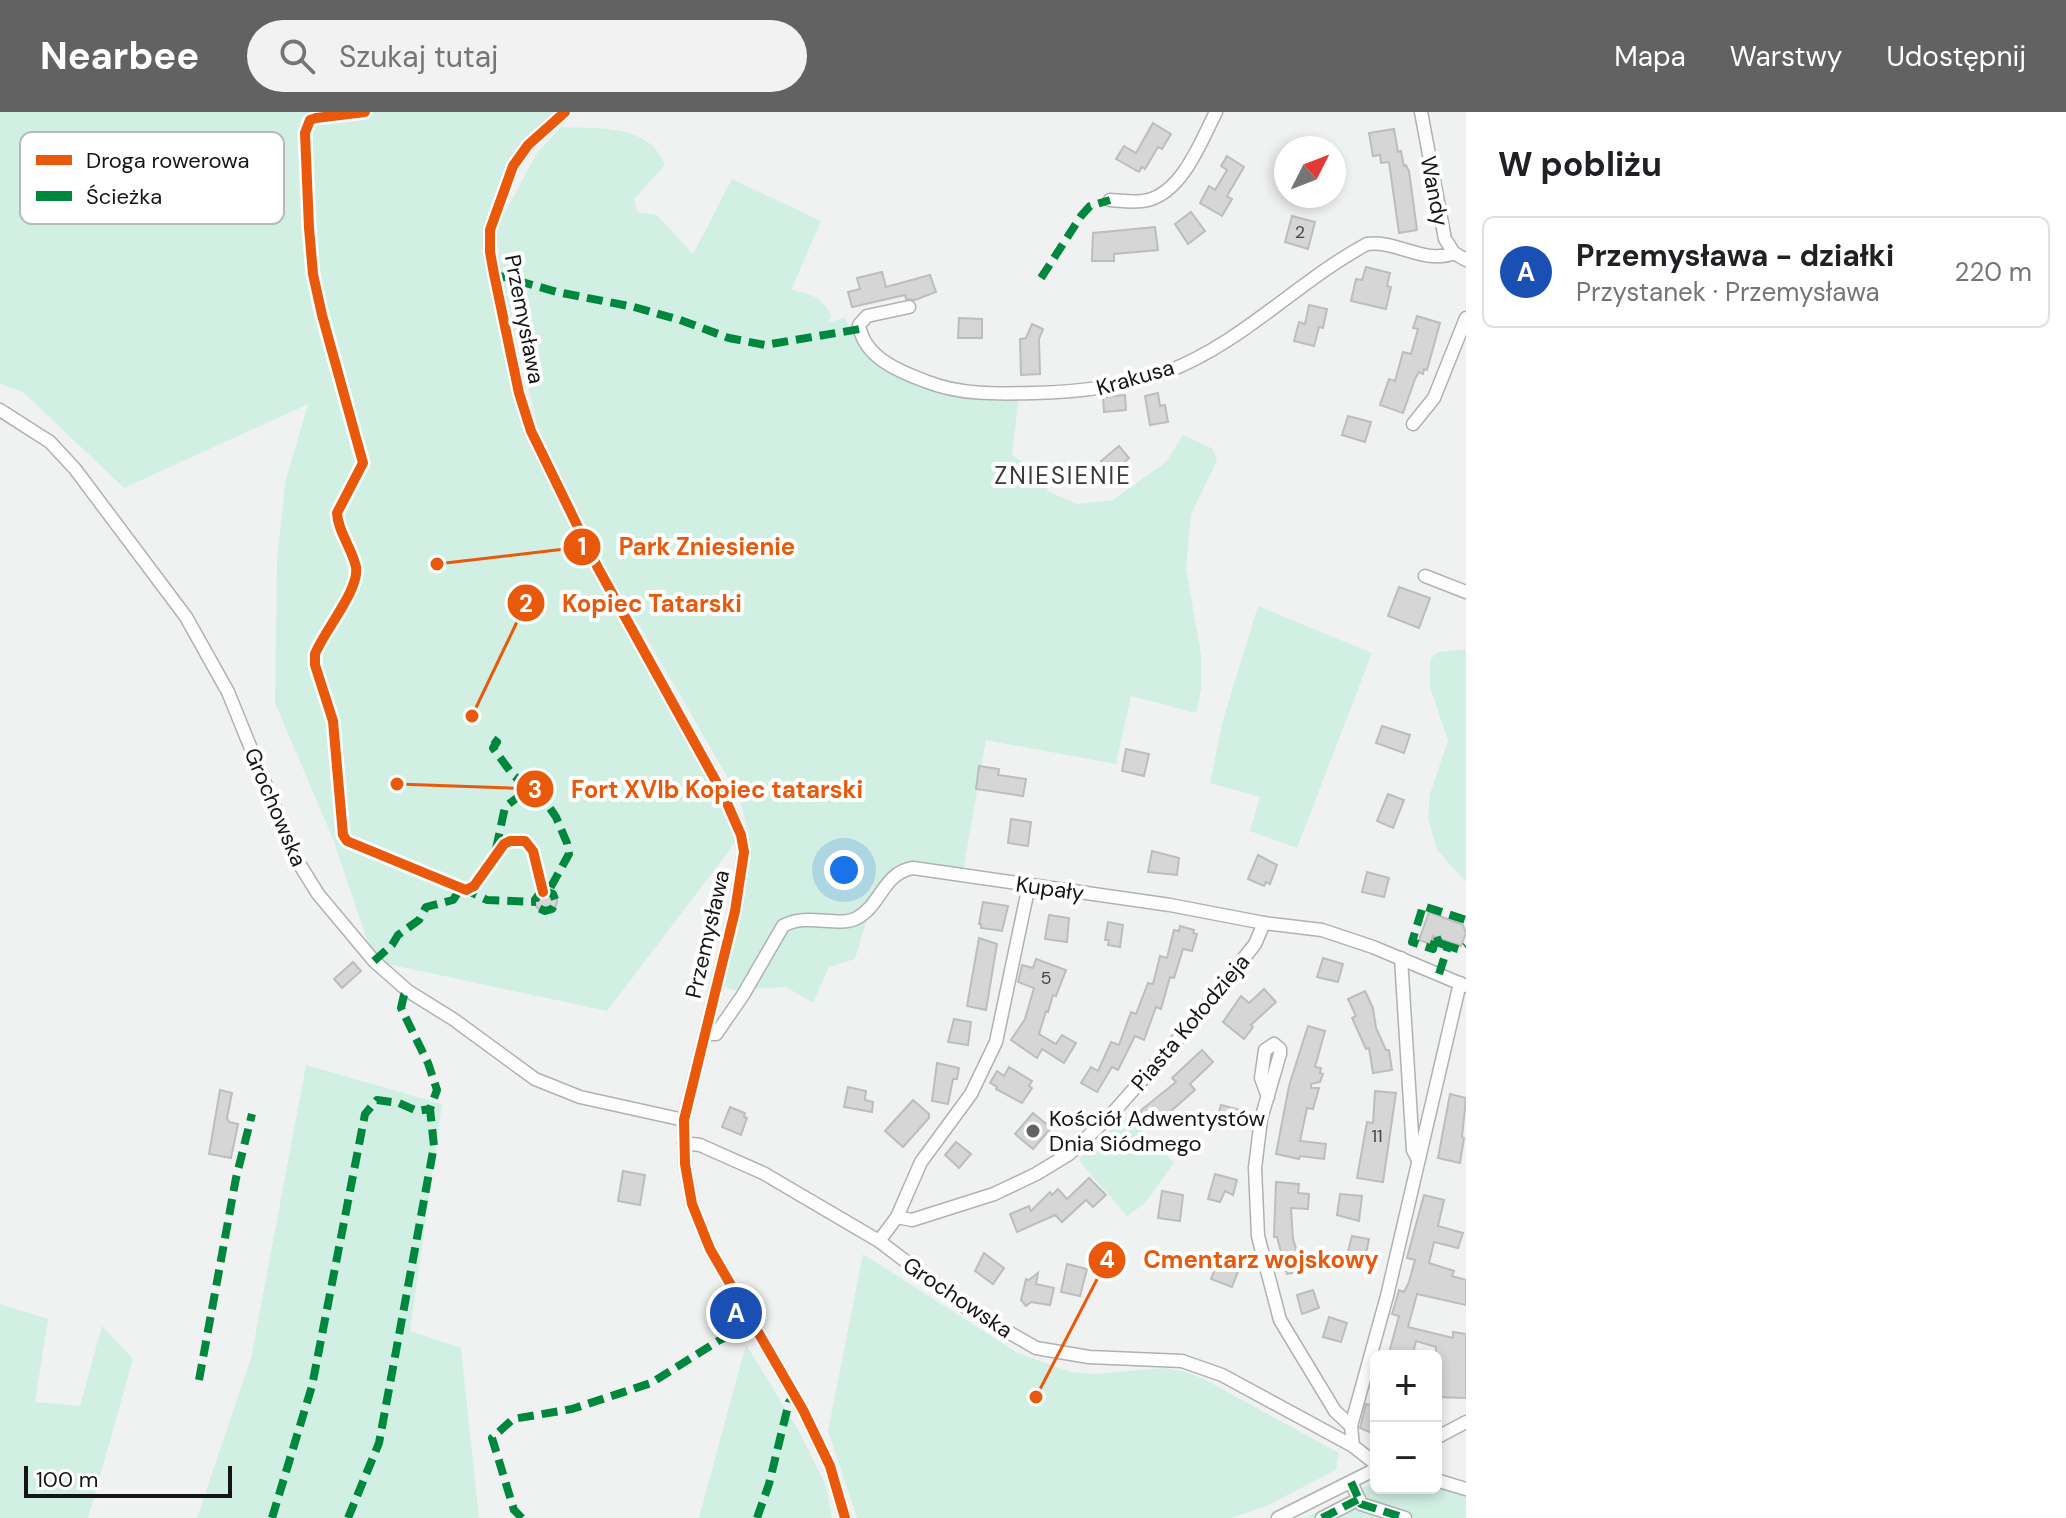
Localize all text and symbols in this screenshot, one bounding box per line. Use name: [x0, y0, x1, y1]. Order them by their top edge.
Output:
search box: [247, 20, 807, 92]
text: Nearbee: [40, 31, 199, 81]
icon: search: [275, 34, 319, 78]
text: Szukaj tutaj: [339, 37, 498, 76]
text: Mapa: [1614, 38, 1686, 75]
text: Warstwy: [1730, 38, 1842, 75]
text: Udostępnij: [1886, 38, 2026, 75]
legend: [20, 132, 284, 224]
north arrow: [1274, 136, 1346, 208]
text: W pobliżu: [1498, 142, 1662, 187]
text: Droga rowerowa: [86, 146, 249, 175]
street label: Wandy: [1414, 154, 1456, 229]
text: Ścieżka: [86, 182, 162, 211]
house number: 2: [1295, 220, 1305, 244]
text: Przemysława - działki: [1576, 236, 1894, 275]
street label: Przemysława: [498, 252, 551, 386]
text: A: [1517, 255, 1535, 289]
text: 220 m: [1954, 255, 2032, 289]
text: Przystanek · Przemysława: [1576, 275, 1880, 309]
street label: Krakusa: [1093, 353, 1177, 402]
district label: ZNIESIENIE: [994, 460, 1132, 491]
callout: Park Zniesienie: [562, 523, 811, 571]
text: 1: [578, 531, 586, 562]
text: Park Zniesienie: [619, 531, 795, 562]
callout: Kopiec Tatarski: [506, 579, 758, 627]
text: 2: [519, 588, 533, 619]
text: Kopiec Tatarski: [562, 588, 742, 619]
street label: Grochowska: [238, 743, 314, 871]
callout: Fort XVIb Kopiec tatarski: [515, 765, 879, 813]
text: 3: [528, 774, 542, 805]
text: Fort XVIb Kopiec tatarski: [571, 774, 863, 805]
your location: [824, 850, 864, 890]
street label: Przemysława: [679, 867, 736, 1001]
street label: Kupały: [1014, 869, 1086, 908]
street label: Piasta Kołodzieja: [1125, 948, 1256, 1097]
house number: 5: [1041, 966, 1051, 990]
place label: Kościół Adwentystów Dnia Siódmego: [1049, 1104, 1266, 1158]
marker: Kościół Adwentystów Dnia Siódmego: [1024, 1122, 1042, 1140]
house number: 11: [1371, 1124, 1383, 1148]
callout: Cmentarz wojskowy: [1087, 1236, 1395, 1284]
text: 4: [1099, 1244, 1115, 1275]
text: Cmentarz wojskowy: [1143, 1244, 1379, 1275]
street label: Grochowska: [897, 1250, 1018, 1345]
pin: A: [710, 1283, 762, 1343]
map controls: [1370, 1350, 1442, 1494]
button: +: [1370, 1350, 1442, 1422]
button: −: [1370, 1422, 1442, 1494]
scale bar: [24, 1462, 232, 1498]
text: 100 m: [36, 1465, 98, 1494]

